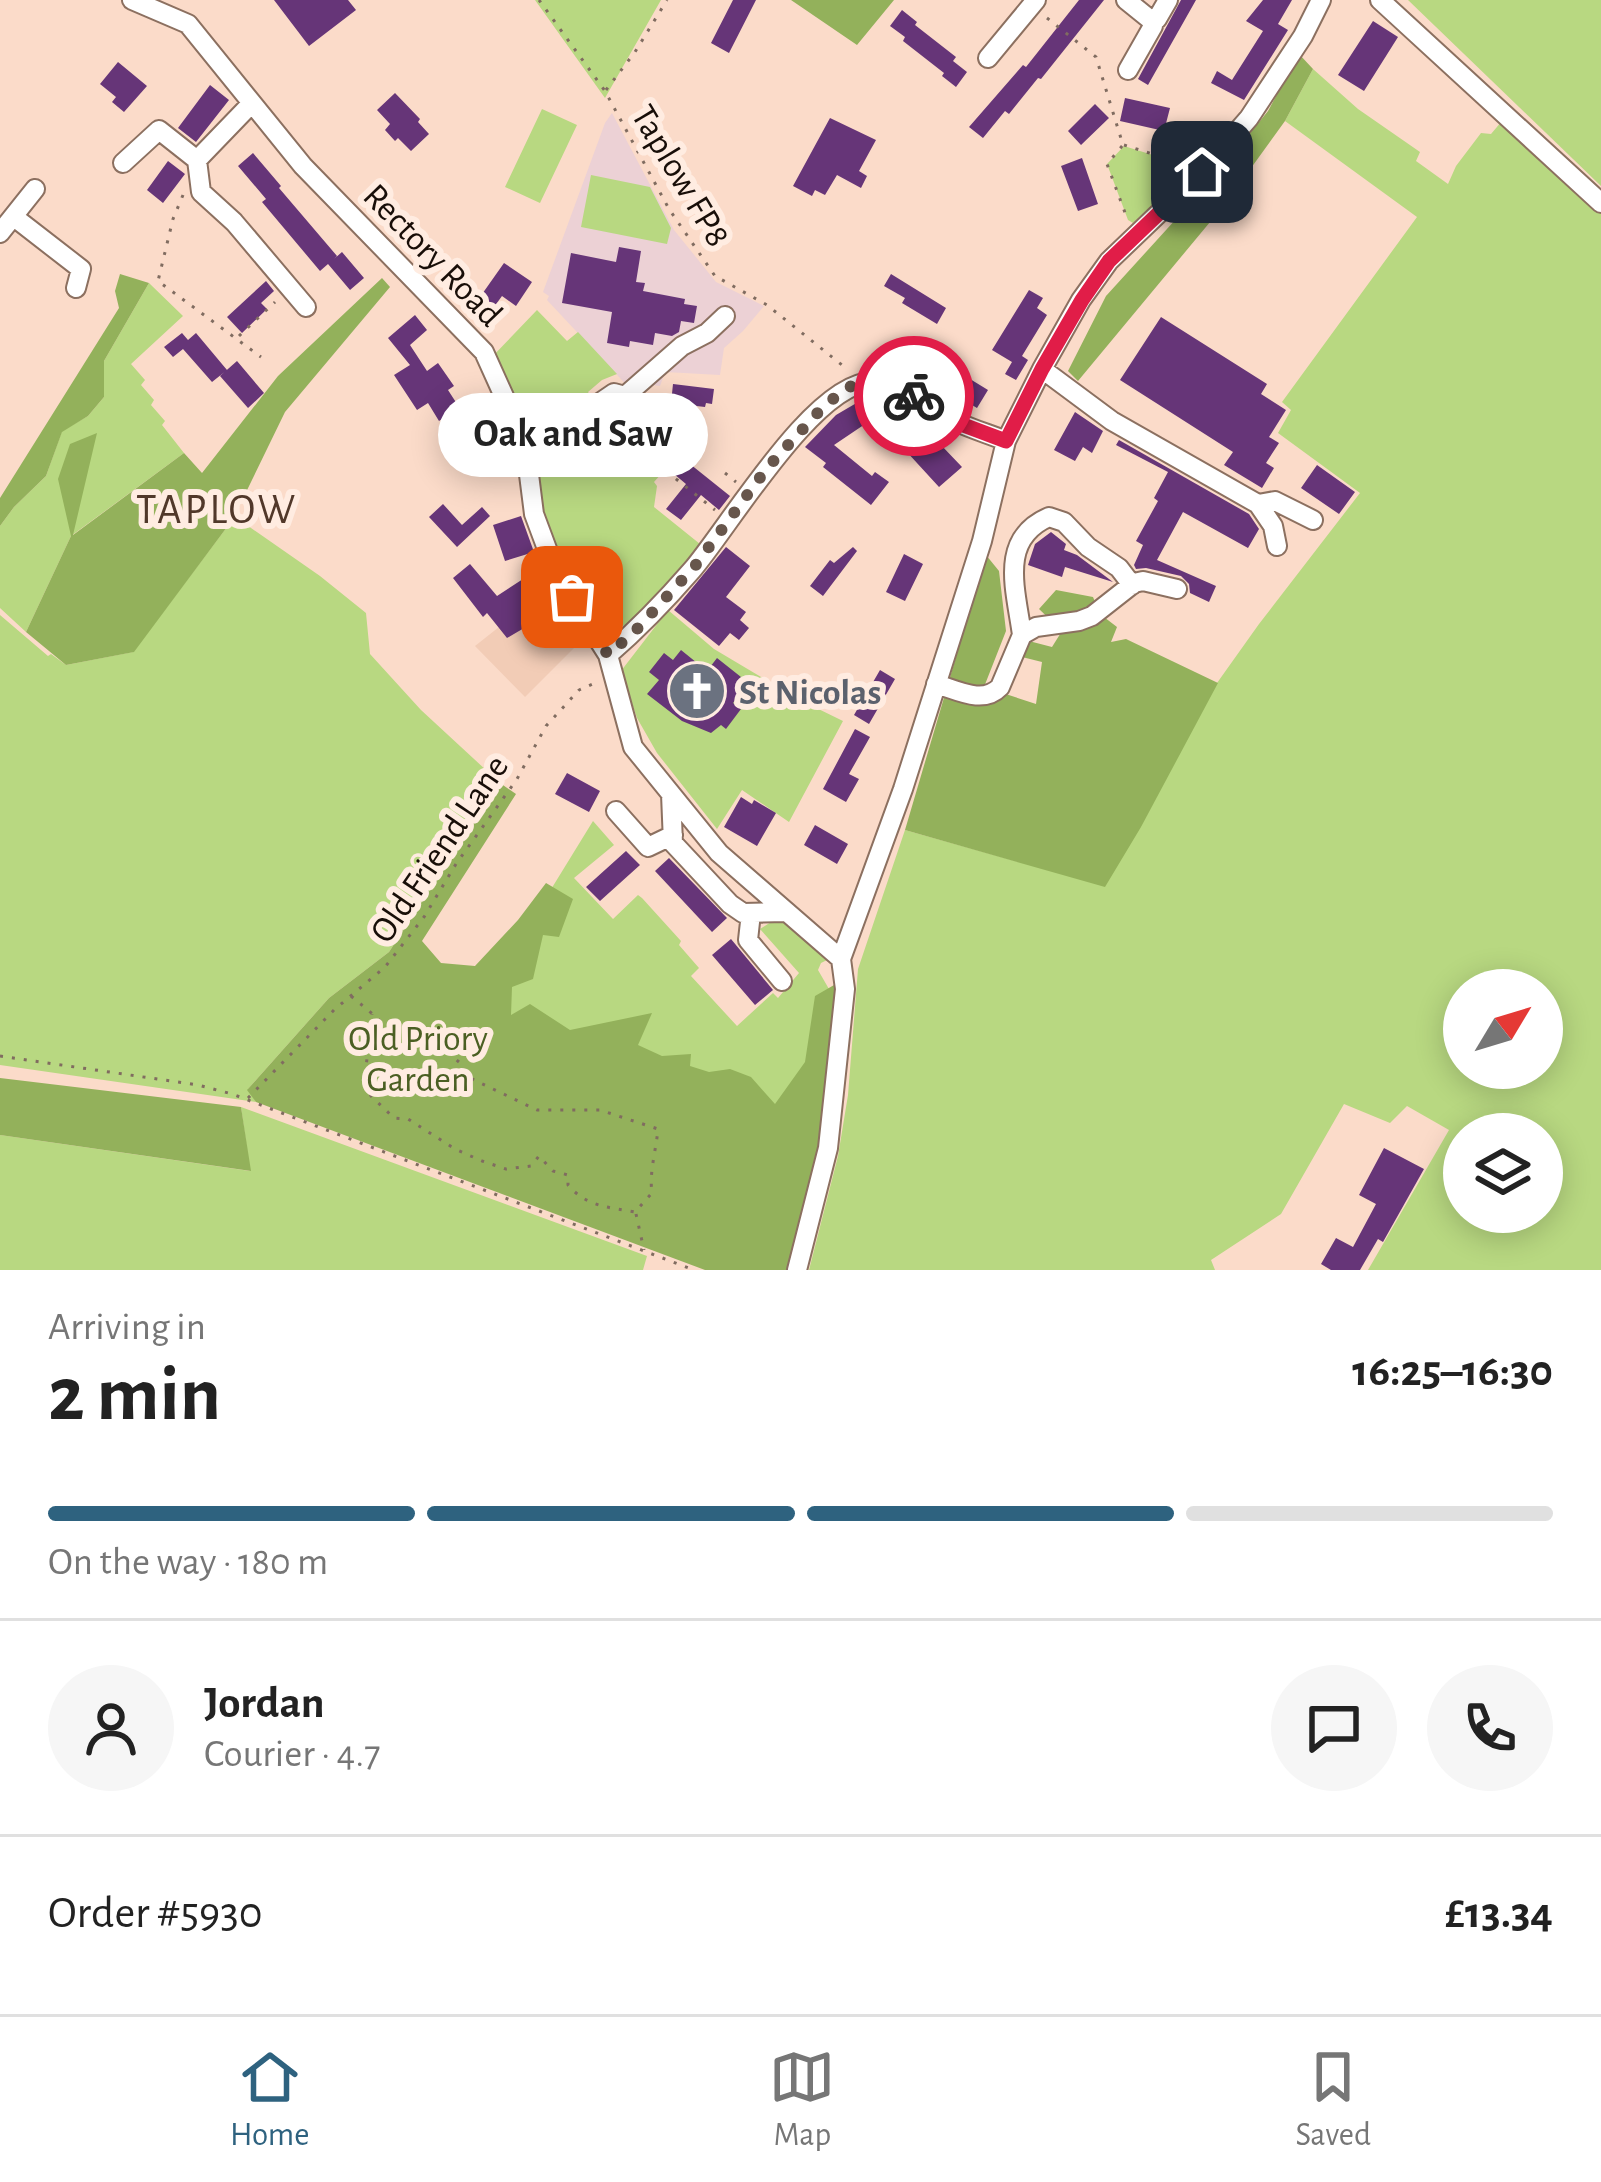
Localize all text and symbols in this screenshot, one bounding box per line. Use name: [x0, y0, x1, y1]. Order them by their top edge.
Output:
street label: Taplow FP8: [624, 99, 736, 253]
pin: [1151, 121, 1253, 223]
icon: home: [1169, 139, 1235, 205]
street label: Rectory Road: [356, 177, 509, 334]
courier: [854, 336, 974, 456]
icon: bike: [881, 363, 947, 429]
callout: Oak and Saw: [437, 393, 707, 477]
text: Oak and Saw: [474, 415, 672, 454]
district label: TAPLOW: [136, 489, 298, 531]
pin: [521, 546, 623, 648]
icon: bag: [539, 564, 605, 630]
church icon: St Nicolas: [666, 660, 728, 722]
place label: St Nicolas: [739, 675, 881, 711]
street label: Old Friend Lane: [364, 749, 515, 949]
north arrow: [1443, 969, 1563, 1089]
map controls: [1443, 969, 1563, 1233]
park label: Old Priory Garden: [348, 1021, 488, 1098]
button: layers: [1443, 1113, 1563, 1233]
text: Arriving in: [48, 1308, 206, 1347]
text: 16:25–16:30: [1352, 1349, 1553, 1394]
text: 2 min: [48, 1357, 221, 1435]
text: On the way · 180 m: [48, 1543, 328, 1582]
button: person: [48, 1665, 174, 1791]
button: chat: [1271, 1665, 1397, 1791]
button: phone: [1427, 1665, 1553, 1791]
text: Jordan: [204, 1681, 325, 1726]
text: Courier · 4.7: [204, 1735, 381, 1774]
text: Order #5930: [48, 1891, 263, 1936]
text: £13.34: [1445, 1891, 1553, 1936]
tab: Home: [230, 2044, 309, 2156]
tab: Map: [769, 2044, 835, 2156]
tab: Saved: [1295, 2044, 1371, 2156]

